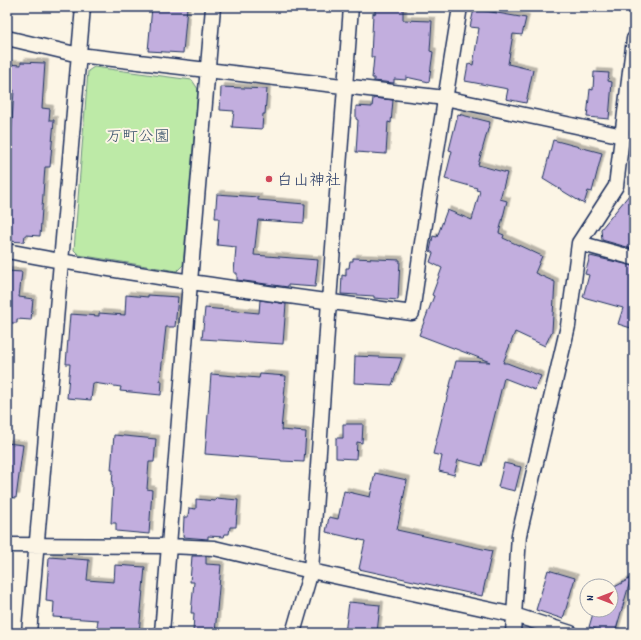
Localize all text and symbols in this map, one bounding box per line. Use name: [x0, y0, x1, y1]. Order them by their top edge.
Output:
park label: 万町公園: [106, 126, 170, 149]
place label: 白山神社: [277, 170, 341, 193]
marker: 白山神社: [264, 174, 274, 184]
north arrow: [579, 578, 619, 618]
text: N: [583, 595, 599, 601]

